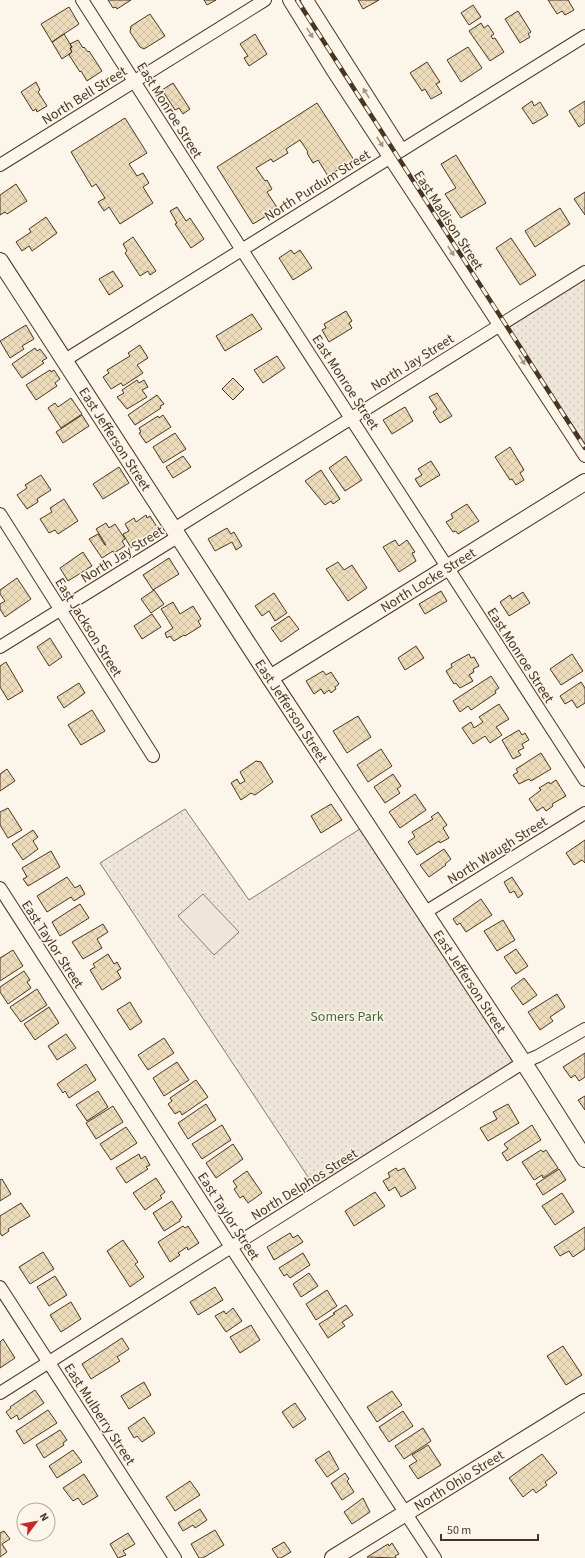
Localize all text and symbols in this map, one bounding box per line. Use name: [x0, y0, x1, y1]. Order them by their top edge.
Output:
one-way arrow: [306, 27, 313, 39]
street label: East Monroe Street: [131, 59, 207, 163]
street label: North Bell Street: [38, 62, 131, 130]
one-way arrow: [363, 87, 370, 99]
one-way arrow: [376, 137, 384, 147]
street label: North Purdum Street: [261, 145, 375, 227]
street label: East Madison Street: [408, 167, 488, 274]
one-way arrow: [447, 246, 455, 256]
street label: North Jay Street: [367, 329, 458, 396]
street label: East Monroe Street: [307, 331, 384, 434]
one-way arrow: [518, 355, 526, 365]
street label: East Jefferson Street: [73, 384, 156, 496]
street label: North Jay Street: [77, 521, 168, 588]
street label: North Locke Street: [377, 543, 480, 618]
street label: East Jackson Street: [50, 574, 127, 681]
street label: East Monroe Street: [482, 604, 559, 707]
street label: East Jefferson Street: [249, 656, 332, 767]
street label: North Waugh Street: [444, 812, 552, 890]
street label: East Taylor Street: [16, 897, 88, 993]
street label: East Jefferson Street: [428, 926, 511, 1038]
park label: Somers Park: [310, 1007, 384, 1027]
street label: North Delphos Street: [247, 1144, 362, 1226]
street label: East Taylor Street: [192, 1169, 264, 1265]
street label: East Mulberry Street: [59, 1360, 140, 1470]
street label: North Ohio Street: [410, 1445, 508, 1516]
north arrow: [16, 1502, 56, 1542]
text: N: [36, 1510, 52, 1524]
scale bar: [441, 1516, 538, 1542]
text: 50 m: [447, 1522, 471, 1539]

